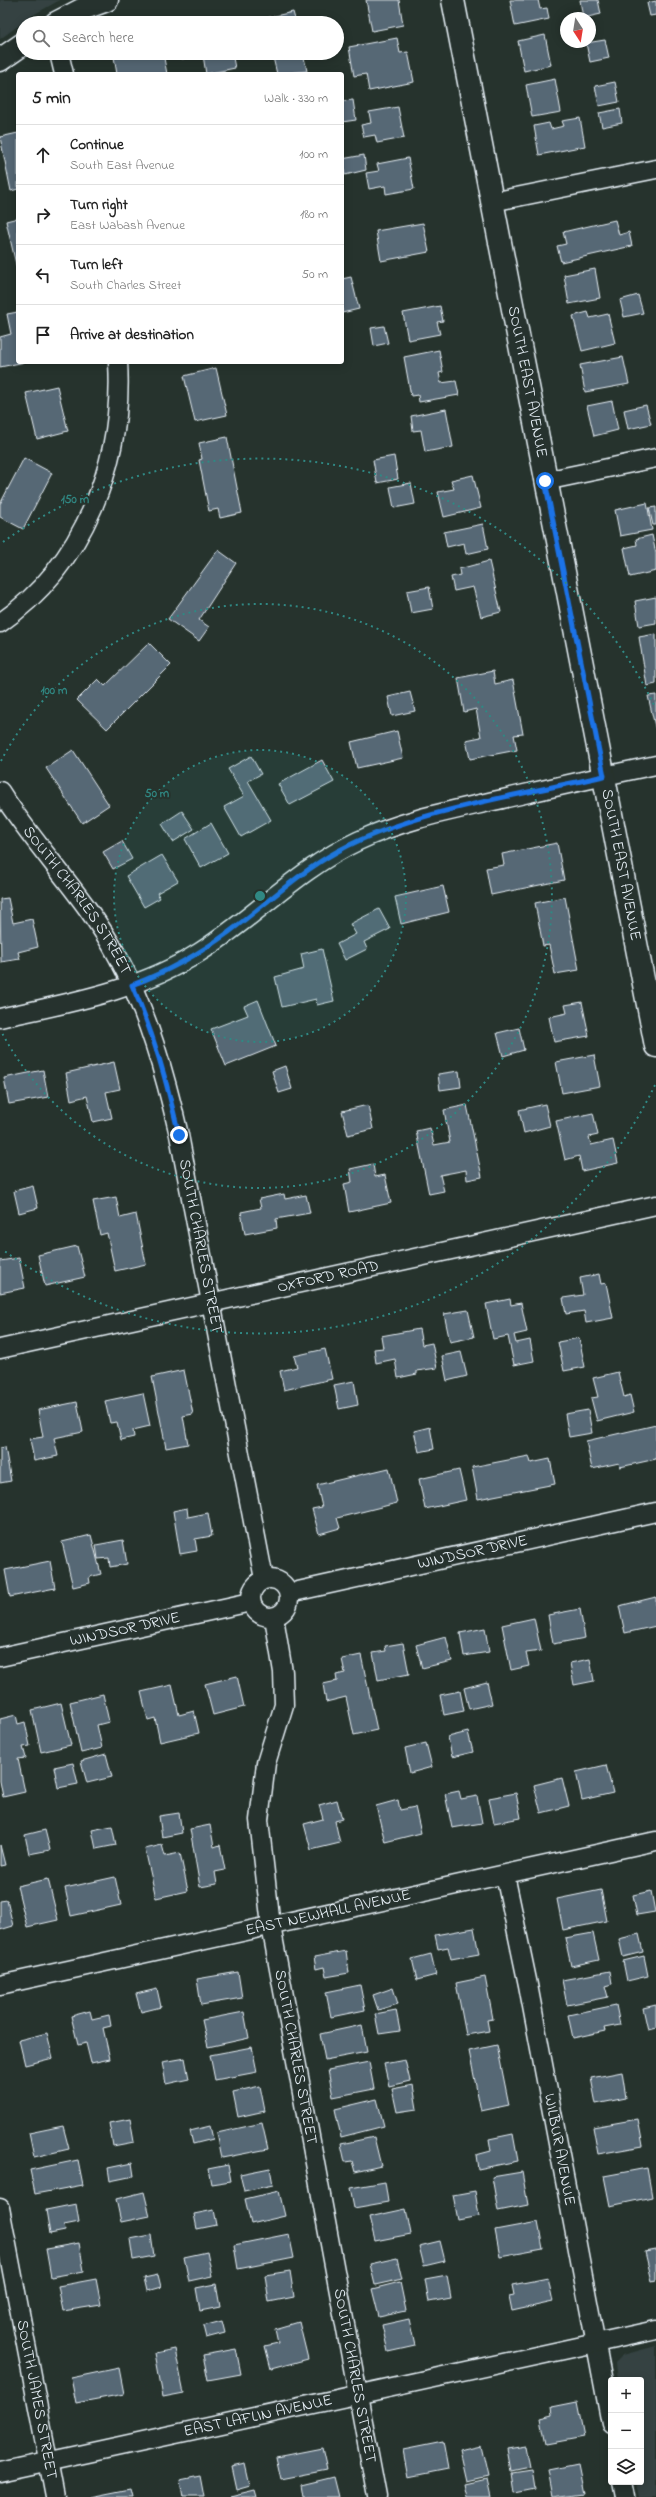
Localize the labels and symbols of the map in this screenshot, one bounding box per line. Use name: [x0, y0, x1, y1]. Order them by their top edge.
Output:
north arrow: [560, 12, 596, 48]
street label: SOUTH EAST AVENUE: [501, 304, 554, 460]
route start: [536, 472, 554, 490]
text: 150 m: [61, 491, 90, 509]
text: 100 m: [41, 682, 68, 700]
text: 50 m: [145, 785, 170, 803]
street label: SOUTH EAST AVENUE: [594, 787, 647, 943]
street label: SOUTH CHARLES STREET: [16, 821, 137, 979]
centre of rings: [253, 889, 267, 903]
route end: [170, 1126, 188, 1144]
street label: SOUTH CHARLES STREET: [172, 1157, 229, 1336]
street label: OXFORD ROAD: [275, 1254, 381, 1300]
street label: WINDSOR DRIVE: [415, 1529, 530, 1576]
street label: WINDSOR DRIVE: [68, 1606, 182, 1653]
street label: EAST NEWHALL AVENUE: [243, 1883, 413, 1943]
street label: SOUTH CHARLES STREET: [267, 1968, 323, 2146]
street label: WILBUR AVENUE: [537, 2092, 581, 2208]
street label: SOUTH CHARLES STREET: [327, 2287, 382, 2465]
street label: SOUTH JAMES STREET: [10, 2318, 63, 2481]
street label: EAST LAFLIN AVENUE: [181, 2388, 335, 2444]

